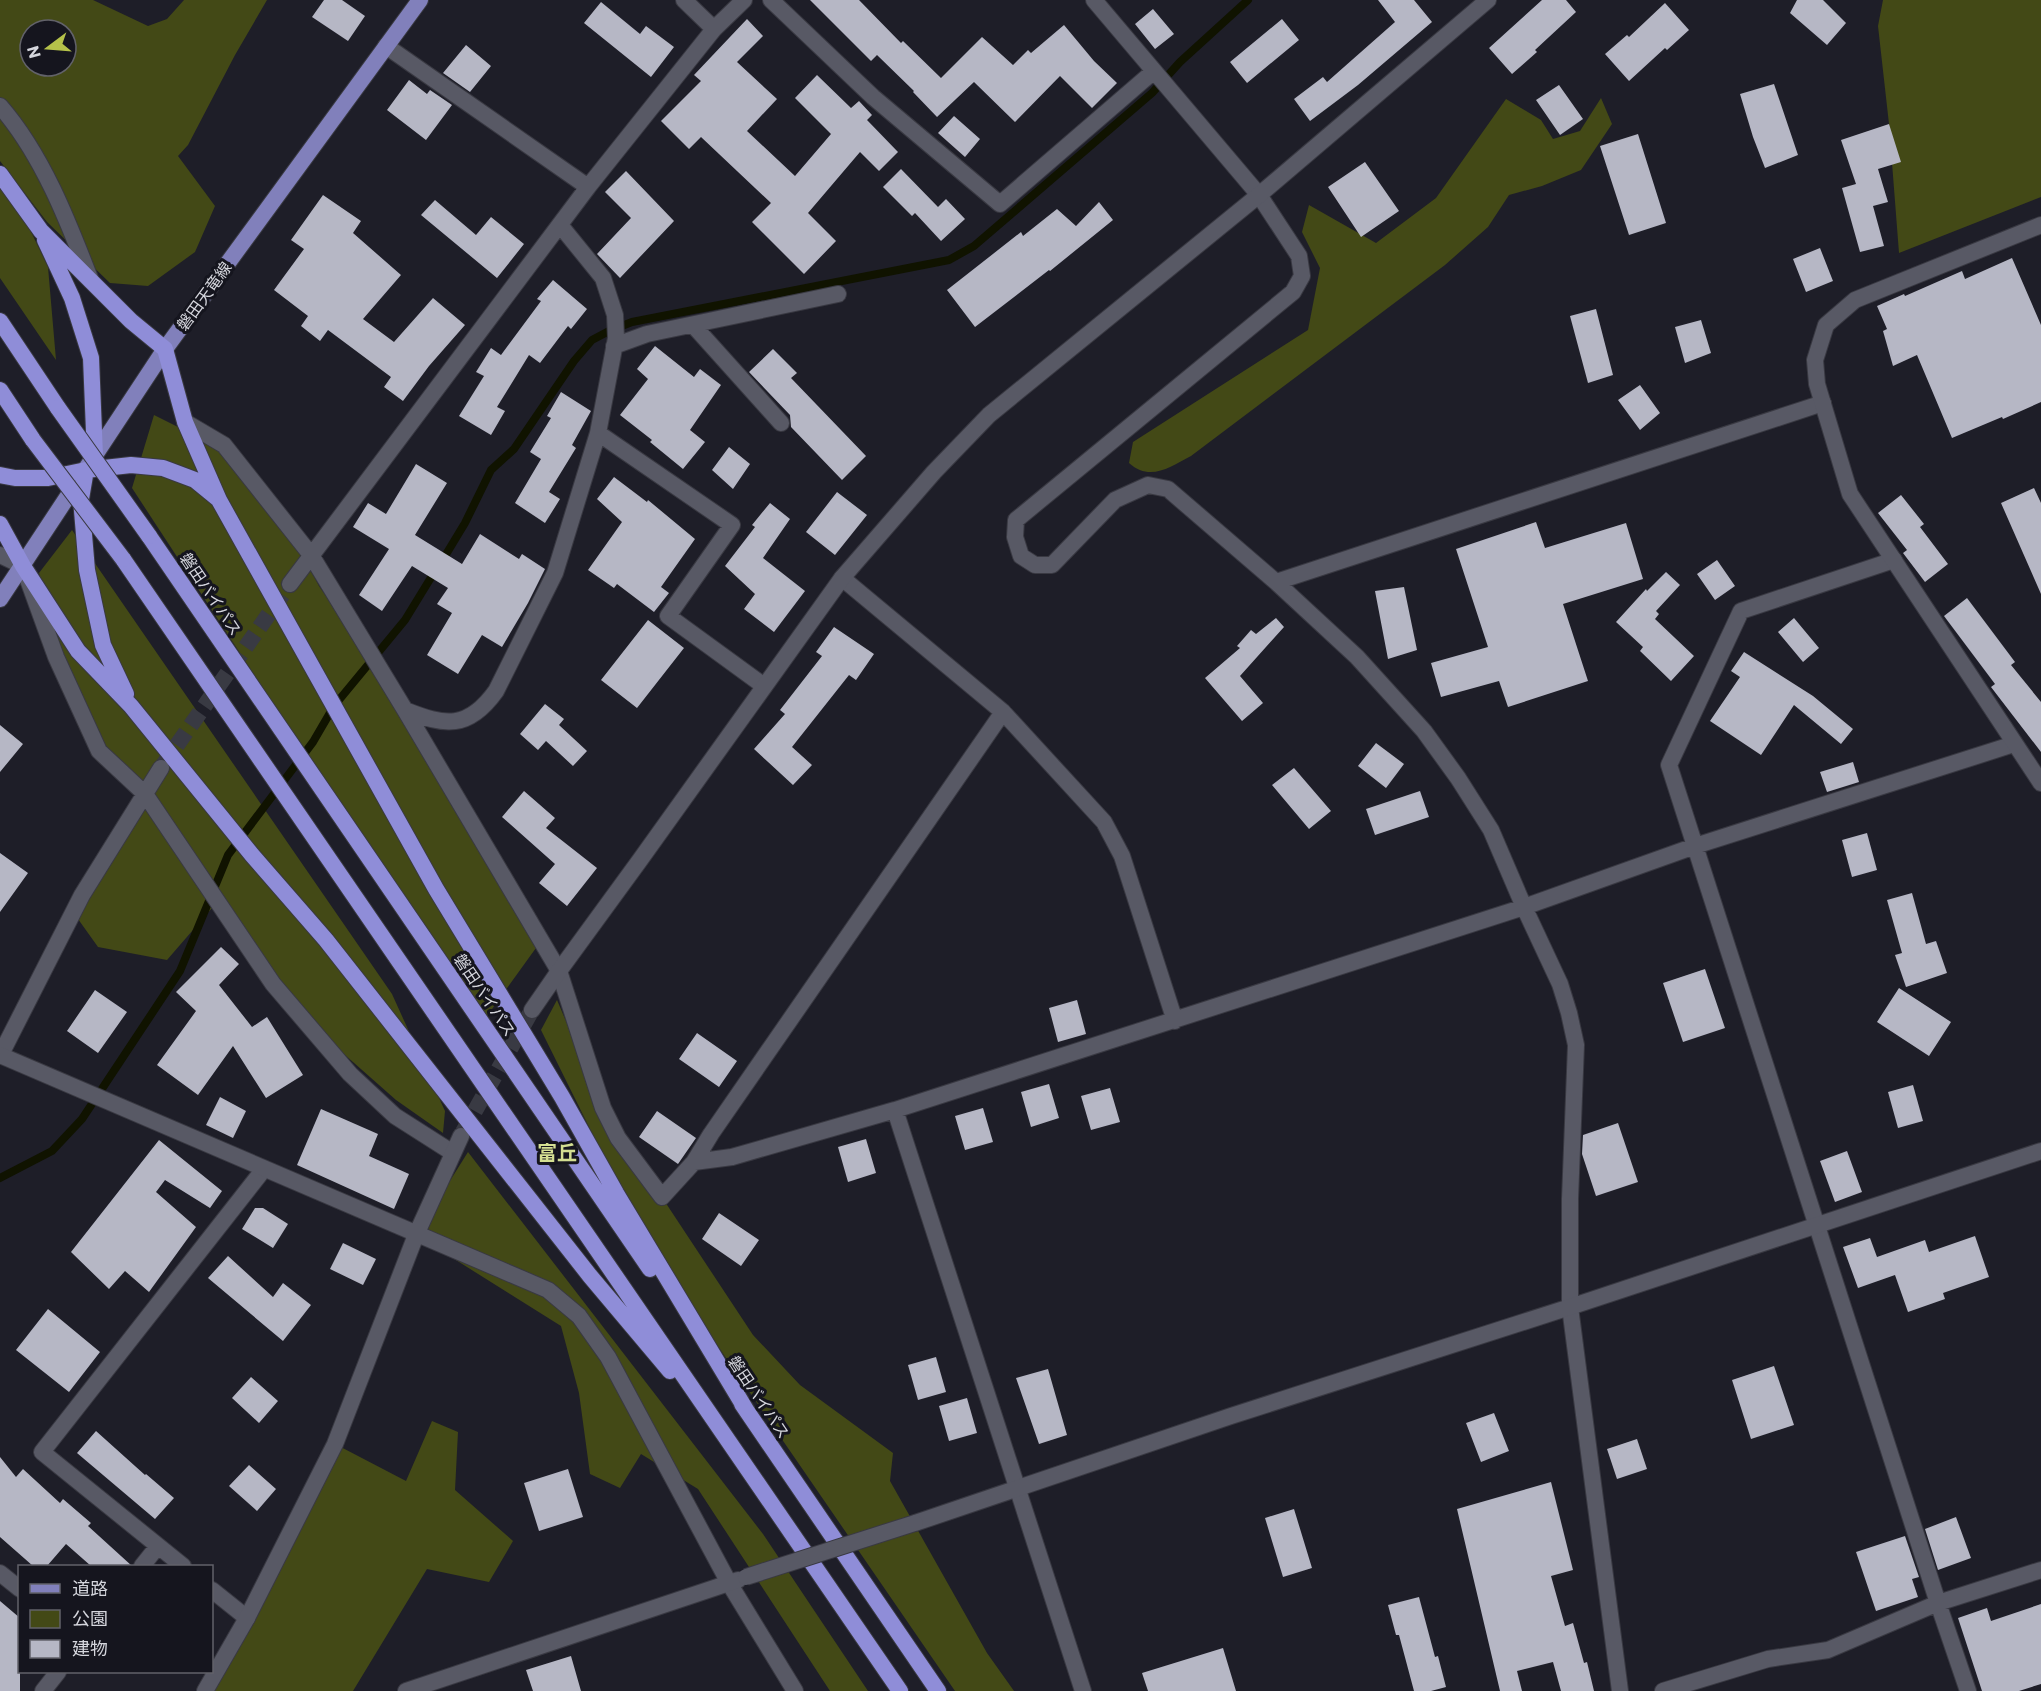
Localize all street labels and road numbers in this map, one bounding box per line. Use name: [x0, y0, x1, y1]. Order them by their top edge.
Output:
street label: 磐田天竜線: [172, 258, 235, 334]
street label: 磐田バイパス: [177, 549, 246, 639]
street label: 磐田バイパス: [451, 950, 520, 1040]
street label: 磐田バイパス: [725, 1352, 794, 1442]

